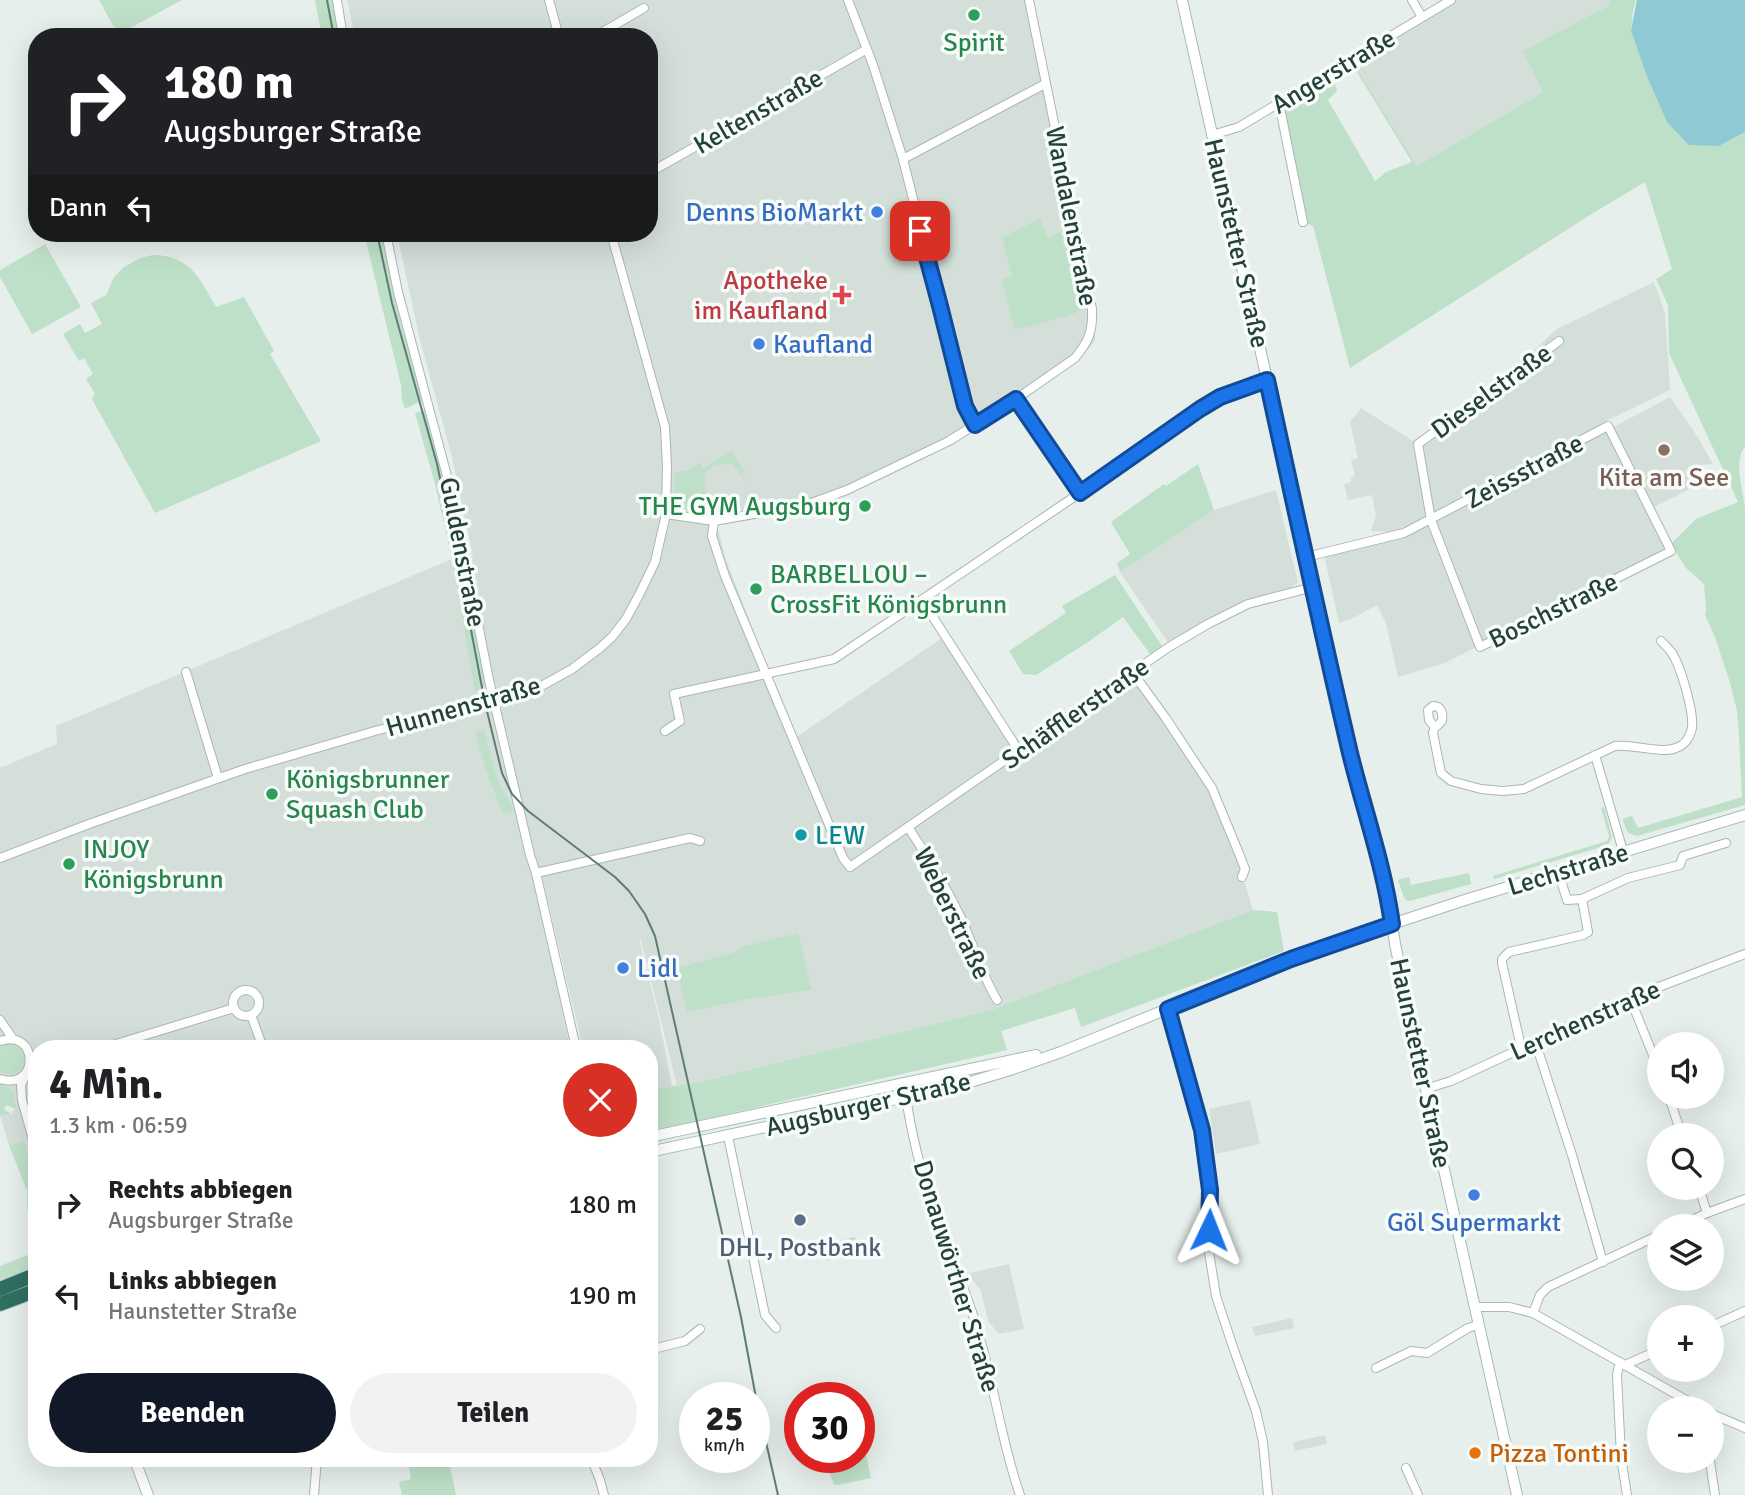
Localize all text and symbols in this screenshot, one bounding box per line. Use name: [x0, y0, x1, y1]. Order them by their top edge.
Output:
marker: Spirit: [966, 7, 982, 23]
street label: Angerstraße: [1266, 22, 1401, 121]
place label: Spirit: [943, 27, 1005, 59]
text: 180 m: [164, 52, 294, 112]
icon: right: [49, 56, 140, 147]
street label: Keltenstraße: [688, 62, 829, 162]
text: Augsburger Straße: [164, 112, 422, 151]
street label: Wandalenstraße: [1038, 124, 1104, 309]
street label: Haunstetter Straße: [1196, 135, 1276, 351]
icon: left: [121, 189, 159, 227]
text: Dann: [49, 192, 107, 224]
place label: Denns BioMarkt: [685, 197, 863, 229]
pin: [890, 201, 950, 261]
marker: Denns BioMarkt: [869, 204, 885, 220]
icon: arrive: [901, 212, 939, 250]
place label: Apotheke im Kaufland: [694, 265, 828, 327]
marker: Apotheke im Kaufland: [834, 287, 850, 303]
place label: Kaufland: [773, 329, 873, 361]
marker: Kaufland: [751, 336, 767, 352]
street label: Dieselstraße: [1425, 337, 1558, 446]
street label: Zeissstraße: [1460, 427, 1589, 516]
marker: Kita am See: [1656, 442, 1672, 458]
place label: Kita am See: [1599, 462, 1729, 494]
street label: Guldenstraße: [432, 475, 492, 630]
place label: THE GYM Augsburg: [639, 491, 851, 523]
marker: THE GYM Augsburg: [857, 498, 873, 514]
place label: BARBELLOU – CrossFit Königsbrunn: [770, 559, 1007, 621]
street label: Boschstraße: [1484, 566, 1623, 656]
marker: BARBELLOU – CrossFit Königsbrunn: [748, 581, 764, 597]
street label: Schäfflerstraße: [996, 651, 1155, 776]
street label: Hunnenstraße: [382, 670, 544, 744]
place label: Königsbrunner Squash Club: [286, 764, 450, 826]
marker: Königsbrunner Squash Club: [264, 786, 280, 802]
place label: LEW: [815, 820, 865, 852]
marker: LEW: [793, 827, 809, 843]
place label: INJOY Königsbrunn: [83, 834, 224, 896]
street label: Lechstraße: [1504, 836, 1633, 903]
street label: Weberstraße: [906, 842, 998, 985]
marker: INJOY Königsbrunn: [61, 856, 77, 872]
place label: Lidl: [637, 953, 679, 985]
street label: Haunstetter Straße: [1382, 955, 1458, 1171]
marker: Lidl: [615, 960, 631, 976]
street label: Lerchenstraße: [1505, 974, 1665, 1068]
map controls: [1647, 1032, 1724, 1473]
button: sound: [1647, 1032, 1724, 1109]
text: 4 Min.: [49, 1059, 163, 1110]
button: close: [563, 1063, 637, 1137]
street label: Augsburger Straße: [762, 1066, 974, 1144]
text: 1.3 km · 06:59: [49, 1111, 188, 1140]
button: search: [1647, 1123, 1724, 1200]
street label: Donauwörther Straße: [906, 1156, 1007, 1396]
text: Rechts abbiegen: [108, 1174, 293, 1206]
icon: right: [49, 1186, 87, 1224]
marker: Göl Supermarkt: [1466, 1187, 1482, 1203]
text: 180 m: [568, 1189, 637, 1221]
position arrow: [1172, 1193, 1246, 1267]
text: Augsburger Straße: [108, 1206, 293, 1235]
place label: Göl Supermarkt: [1387, 1207, 1561, 1239]
marker: DHL, Postbank: [792, 1212, 808, 1228]
button: layers: [1647, 1214, 1724, 1291]
place label: DHL, Postbank: [719, 1232, 881, 1264]
text: Links abbiegen: [108, 1265, 277, 1297]
icon: left: [49, 1277, 87, 1315]
text: 190 m: [568, 1280, 637, 1312]
text: Haunstetter Straße: [108, 1297, 297, 1326]
button: +: [1647, 1305, 1724, 1382]
button: Beenden: [49, 1373, 336, 1453]
button: Teilen: [350, 1373, 637, 1453]
speed limit sign: 30: [784, 1382, 875, 1473]
button: −: [1647, 1396, 1724, 1473]
text: 25: [706, 1397, 743, 1440]
text: km/h: [704, 1434, 745, 1456]
place label: Pizza Tontini: [1489, 1438, 1629, 1470]
marker: Pizza Tontini: [1467, 1445, 1483, 1461]

